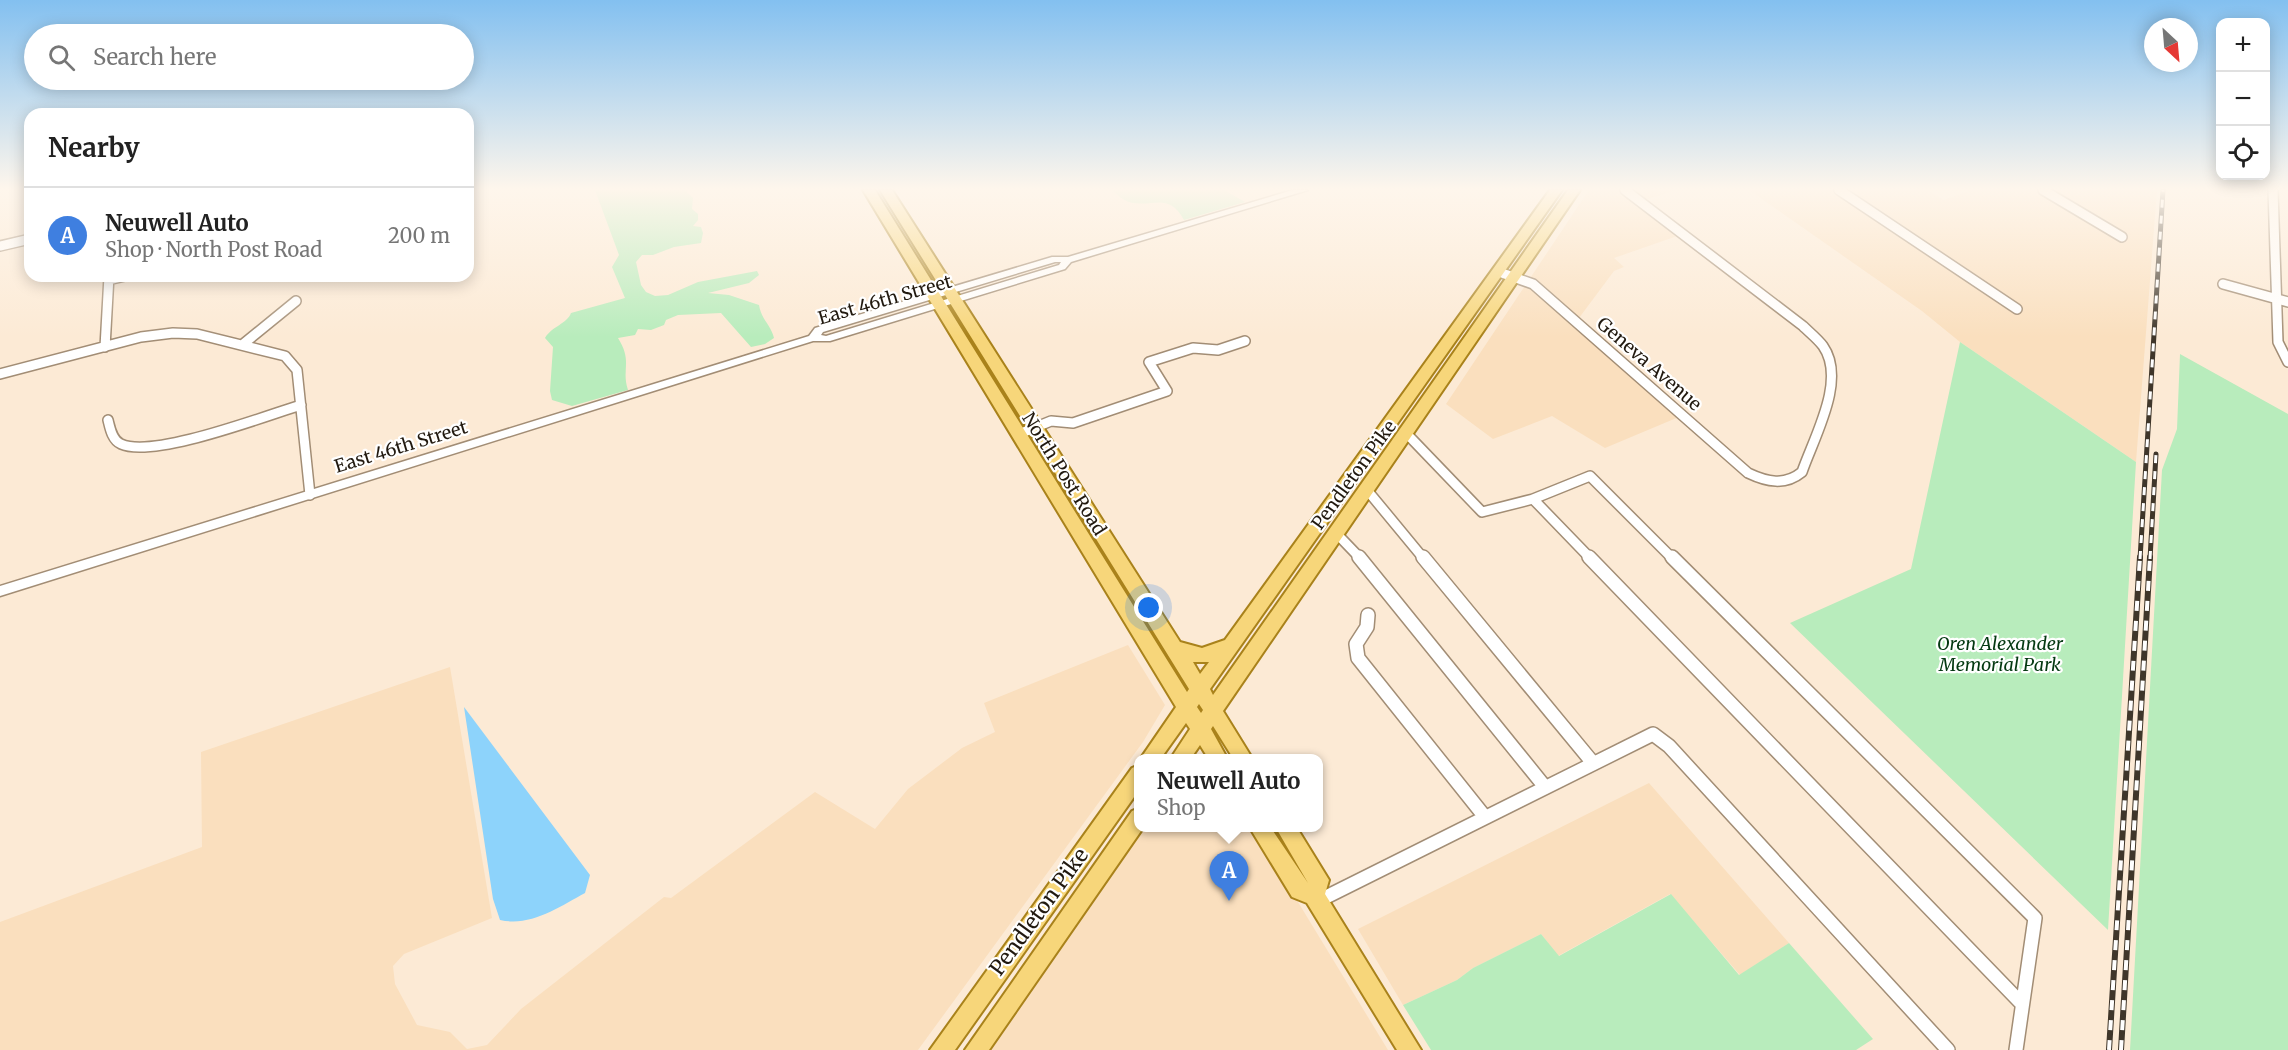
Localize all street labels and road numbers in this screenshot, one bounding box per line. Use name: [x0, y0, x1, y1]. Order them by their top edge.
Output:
street label: East 46th Street: [815, 269, 954, 330]
street label: Geneva Avenue: [1592, 312, 1707, 415]
street label: North Post Road: [1017, 408, 1112, 540]
street label: East 46th Street: [331, 415, 470, 478]
street label: Pendleton Pike: [1306, 416, 1401, 534]
street label: Pendleton Pike: [983, 843, 1094, 981]

